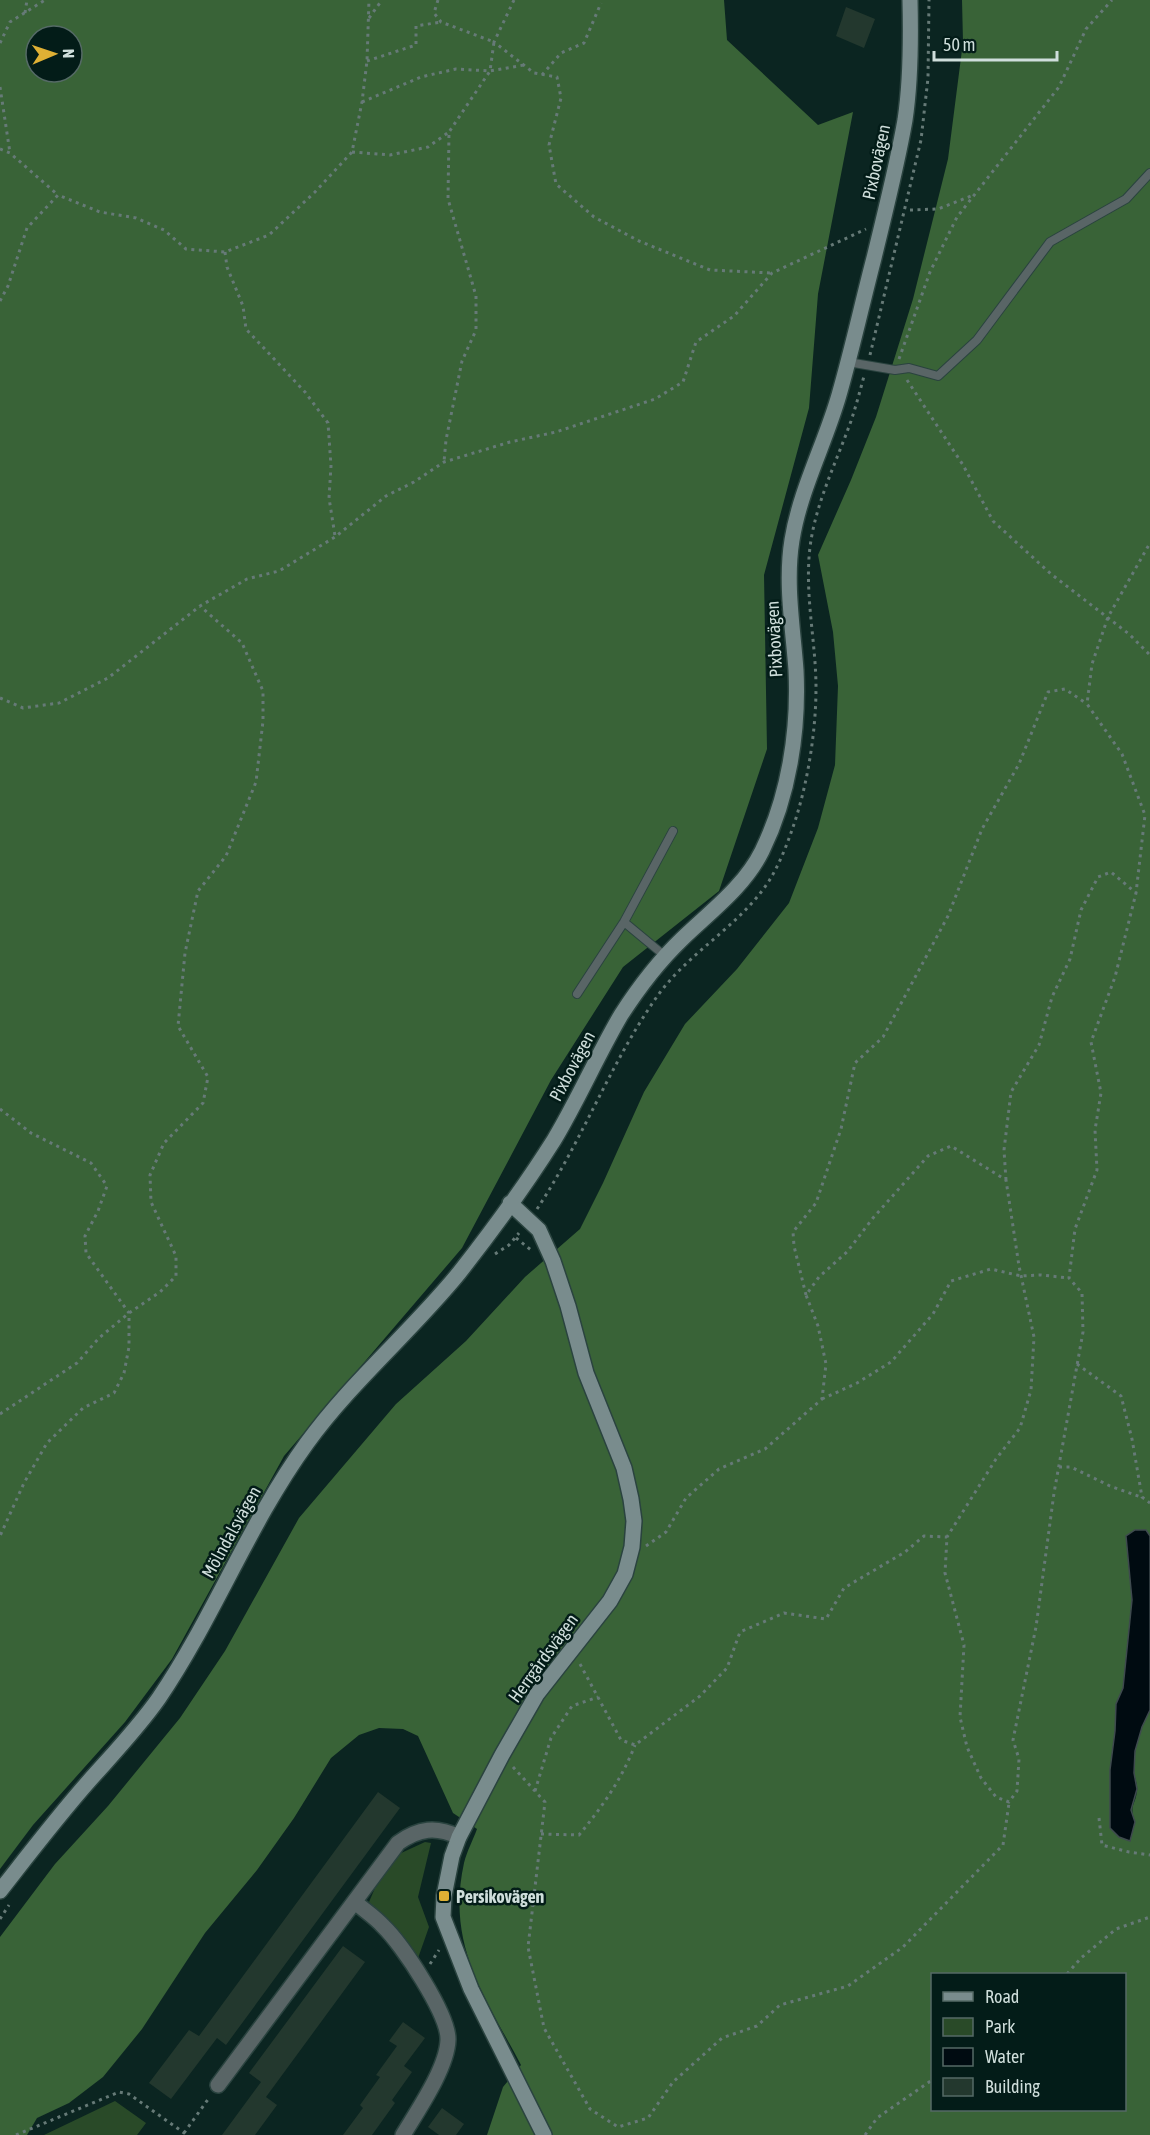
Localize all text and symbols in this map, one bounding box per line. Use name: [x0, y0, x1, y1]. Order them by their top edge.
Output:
north arrow: [24, 24, 84, 84]
scale bar: [934, 24, 1057, 62]
text: 50 m: [943, 34, 975, 55]
text: N: [60, 48, 78, 59]
street label: Pixbovägen: [858, 122, 894, 202]
street label: Pixbovägen: [762, 600, 786, 678]
street label: Pixbovägen: [545, 1027, 599, 1105]
street label: Mölndalsvägen: [197, 1482, 265, 1582]
street label: Herrgårdsvägen: [504, 1610, 582, 1706]
place label: Persikovägen: [456, 1886, 545, 1907]
marker: Persikovägen: [437, 1889, 451, 1903]
legend: [931, 1973, 1126, 2111]
text: Road: [985, 1986, 1019, 2007]
text: Park: [985, 2016, 1015, 2037]
text: Water: [985, 2046, 1025, 2067]
text: Building: [985, 2076, 1040, 2097]

